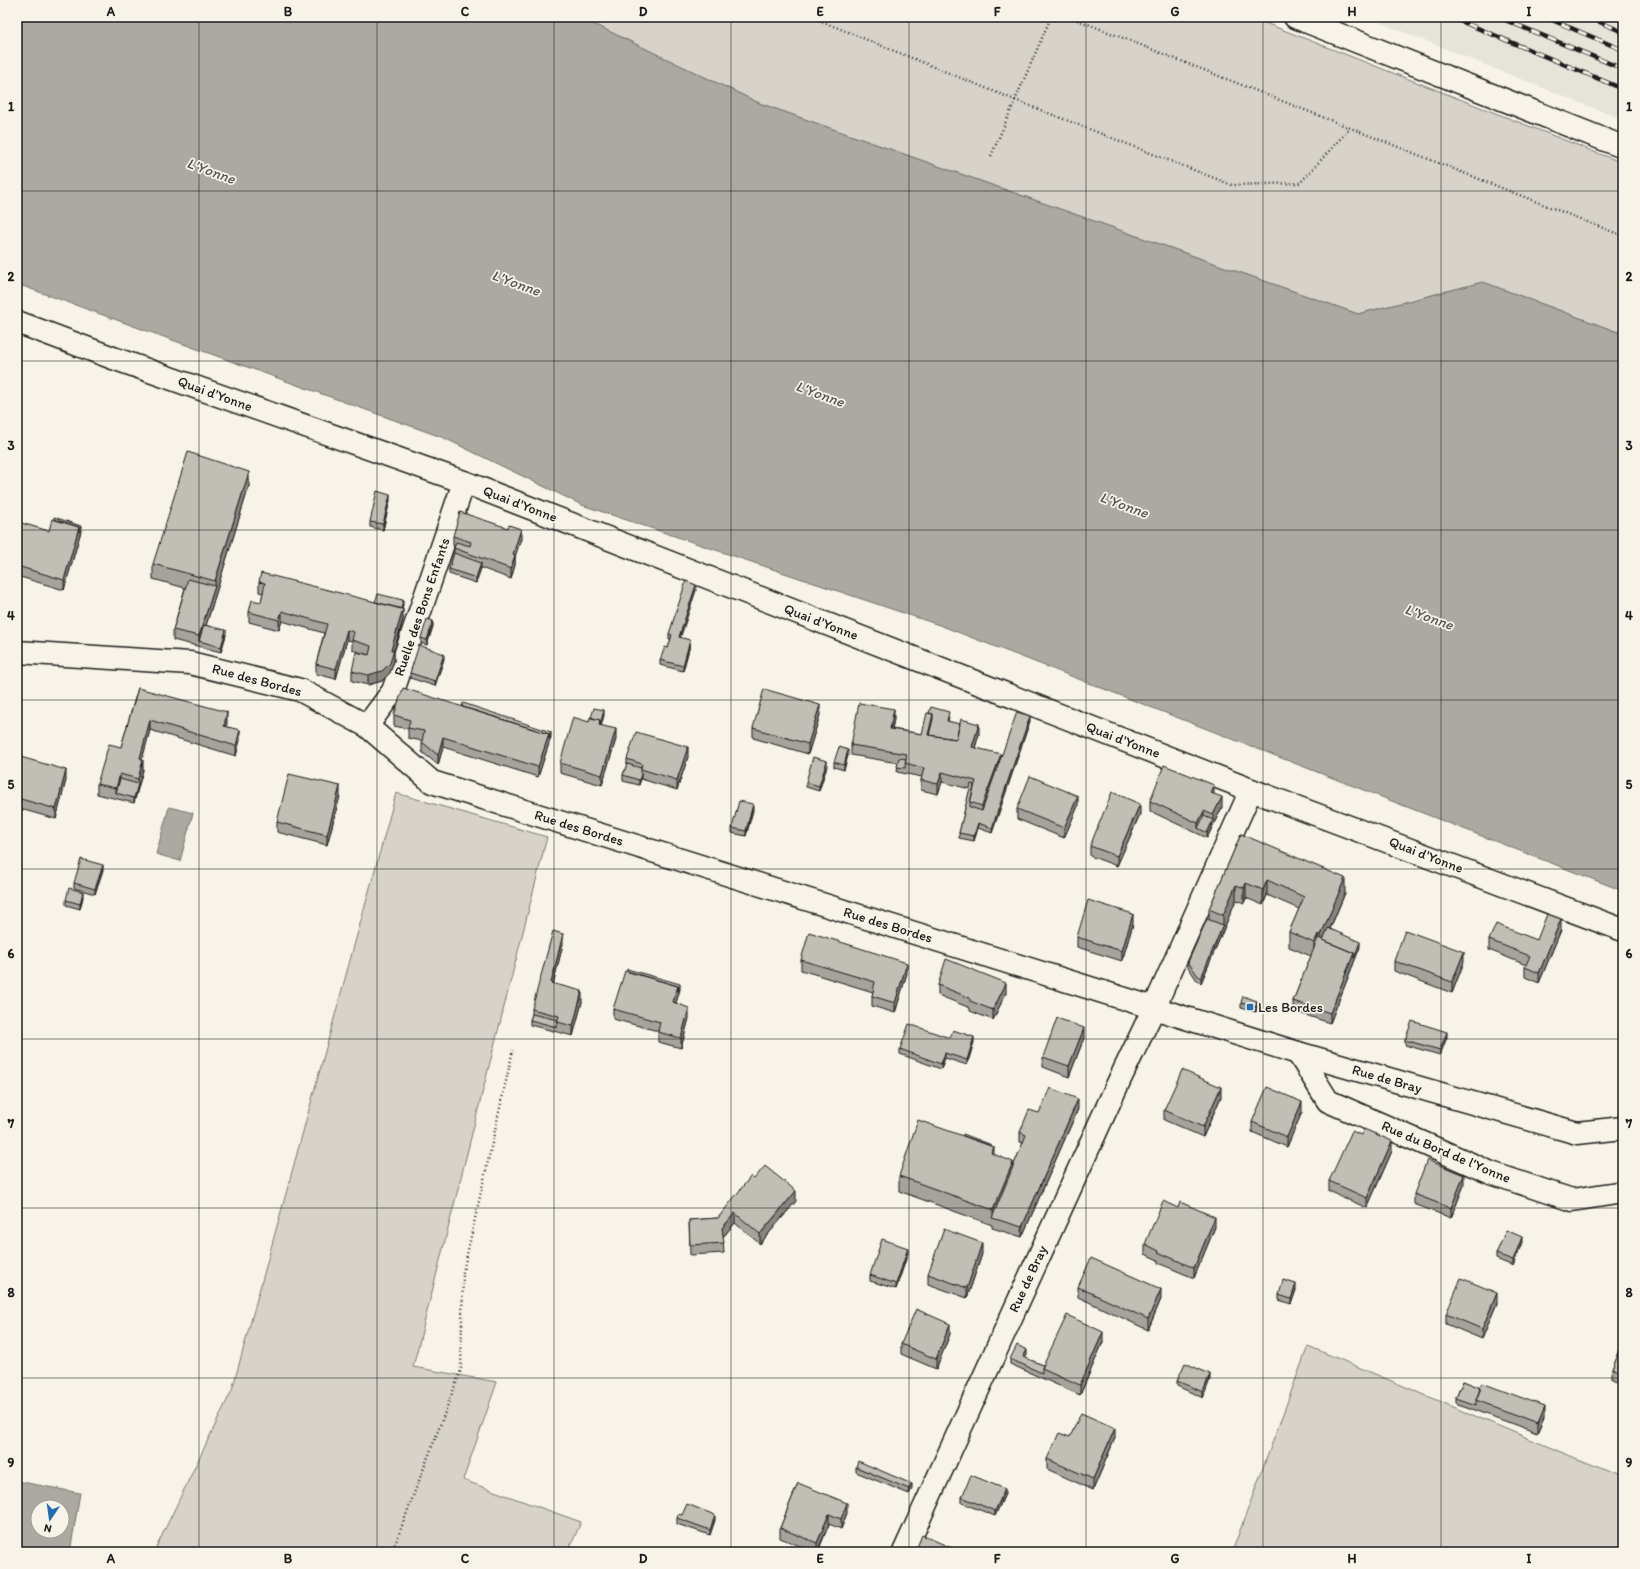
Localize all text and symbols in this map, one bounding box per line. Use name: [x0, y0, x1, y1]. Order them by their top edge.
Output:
text: A: [106, 4, 116, 19]
text: B: [284, 4, 293, 19]
text: C: [461, 4, 470, 19]
text: D: [639, 4, 648, 19]
text: E: [816, 4, 824, 19]
text: F: [994, 4, 1001, 19]
text: G: [1171, 4, 1180, 19]
text: H: [1348, 4, 1357, 19]
text: I: [1527, 4, 1532, 19]
text: 1: [8, 99, 14, 114]
text: 1: [1626, 99, 1632, 114]
water label: L'Yonne: [184, 154, 238, 188]
water label: L'Yonne: [489, 266, 543, 300]
text: 2: [8, 269, 15, 284]
text: 2: [1626, 269, 1633, 284]
street label: Quai d'Yonne: [175, 373, 255, 415]
water label: L'Yonne: [793, 377, 847, 411]
text: 3: [7, 438, 15, 453]
text: 3: [1625, 438, 1633, 453]
street label: Quai d'Yonne: [481, 482, 560, 526]
water label: L'Yonne: [1097, 488, 1151, 522]
street label: Ruelle des Bons Enfants: [390, 536, 454, 678]
street label: Quai d'Yonne: [782, 600, 861, 644]
water label: L'Yonne: [1402, 600, 1456, 634]
text: 4: [7, 608, 15, 623]
text: 4: [1625, 608, 1633, 623]
street label: Rue des Bordes: [210, 660, 304, 700]
street label: Quai d'Yonne: [1084, 718, 1163, 762]
text: 5: [8, 777, 15, 792]
text: 5: [1626, 777, 1633, 792]
street label: Rue des Bordes: [532, 806, 626, 850]
street label: Quai d'Yonne: [1387, 833, 1466, 877]
street label: Rue des Bordes: [841, 903, 935, 947]
text: 6: [8, 946, 15, 961]
text: 6: [1626, 946, 1633, 961]
place label: Les Bordes: [1258, 999, 1323, 1016]
marker: Les Bordes: [1245, 1002, 1255, 1012]
street label: Rue de Bray: [1350, 1061, 1424, 1097]
text: 7: [7, 1116, 15, 1131]
text: 7: [1625, 1116, 1633, 1131]
street label: Rue du Bord de l'Yonne: [1379, 1117, 1513, 1187]
street label: Rue de Bray: [1005, 1243, 1051, 1315]
text: 8: [7, 1285, 15, 1300]
text: 8: [1625, 1285, 1633, 1300]
text: 9: [8, 1455, 15, 1470]
text: 9: [1626, 1455, 1633, 1470]
north arrow: [30, 1499, 70, 1539]
text: N: [43, 1521, 53, 1535]
text: A: [106, 1551, 116, 1566]
text: B: [284, 1551, 293, 1566]
text: C: [461, 1551, 470, 1566]
text: D: [639, 1551, 648, 1566]
text: E: [816, 1551, 824, 1566]
text: F: [994, 1551, 1001, 1566]
text: G: [1171, 1551, 1180, 1566]
text: H: [1348, 1551, 1357, 1566]
text: I: [1527, 1551, 1532, 1566]

